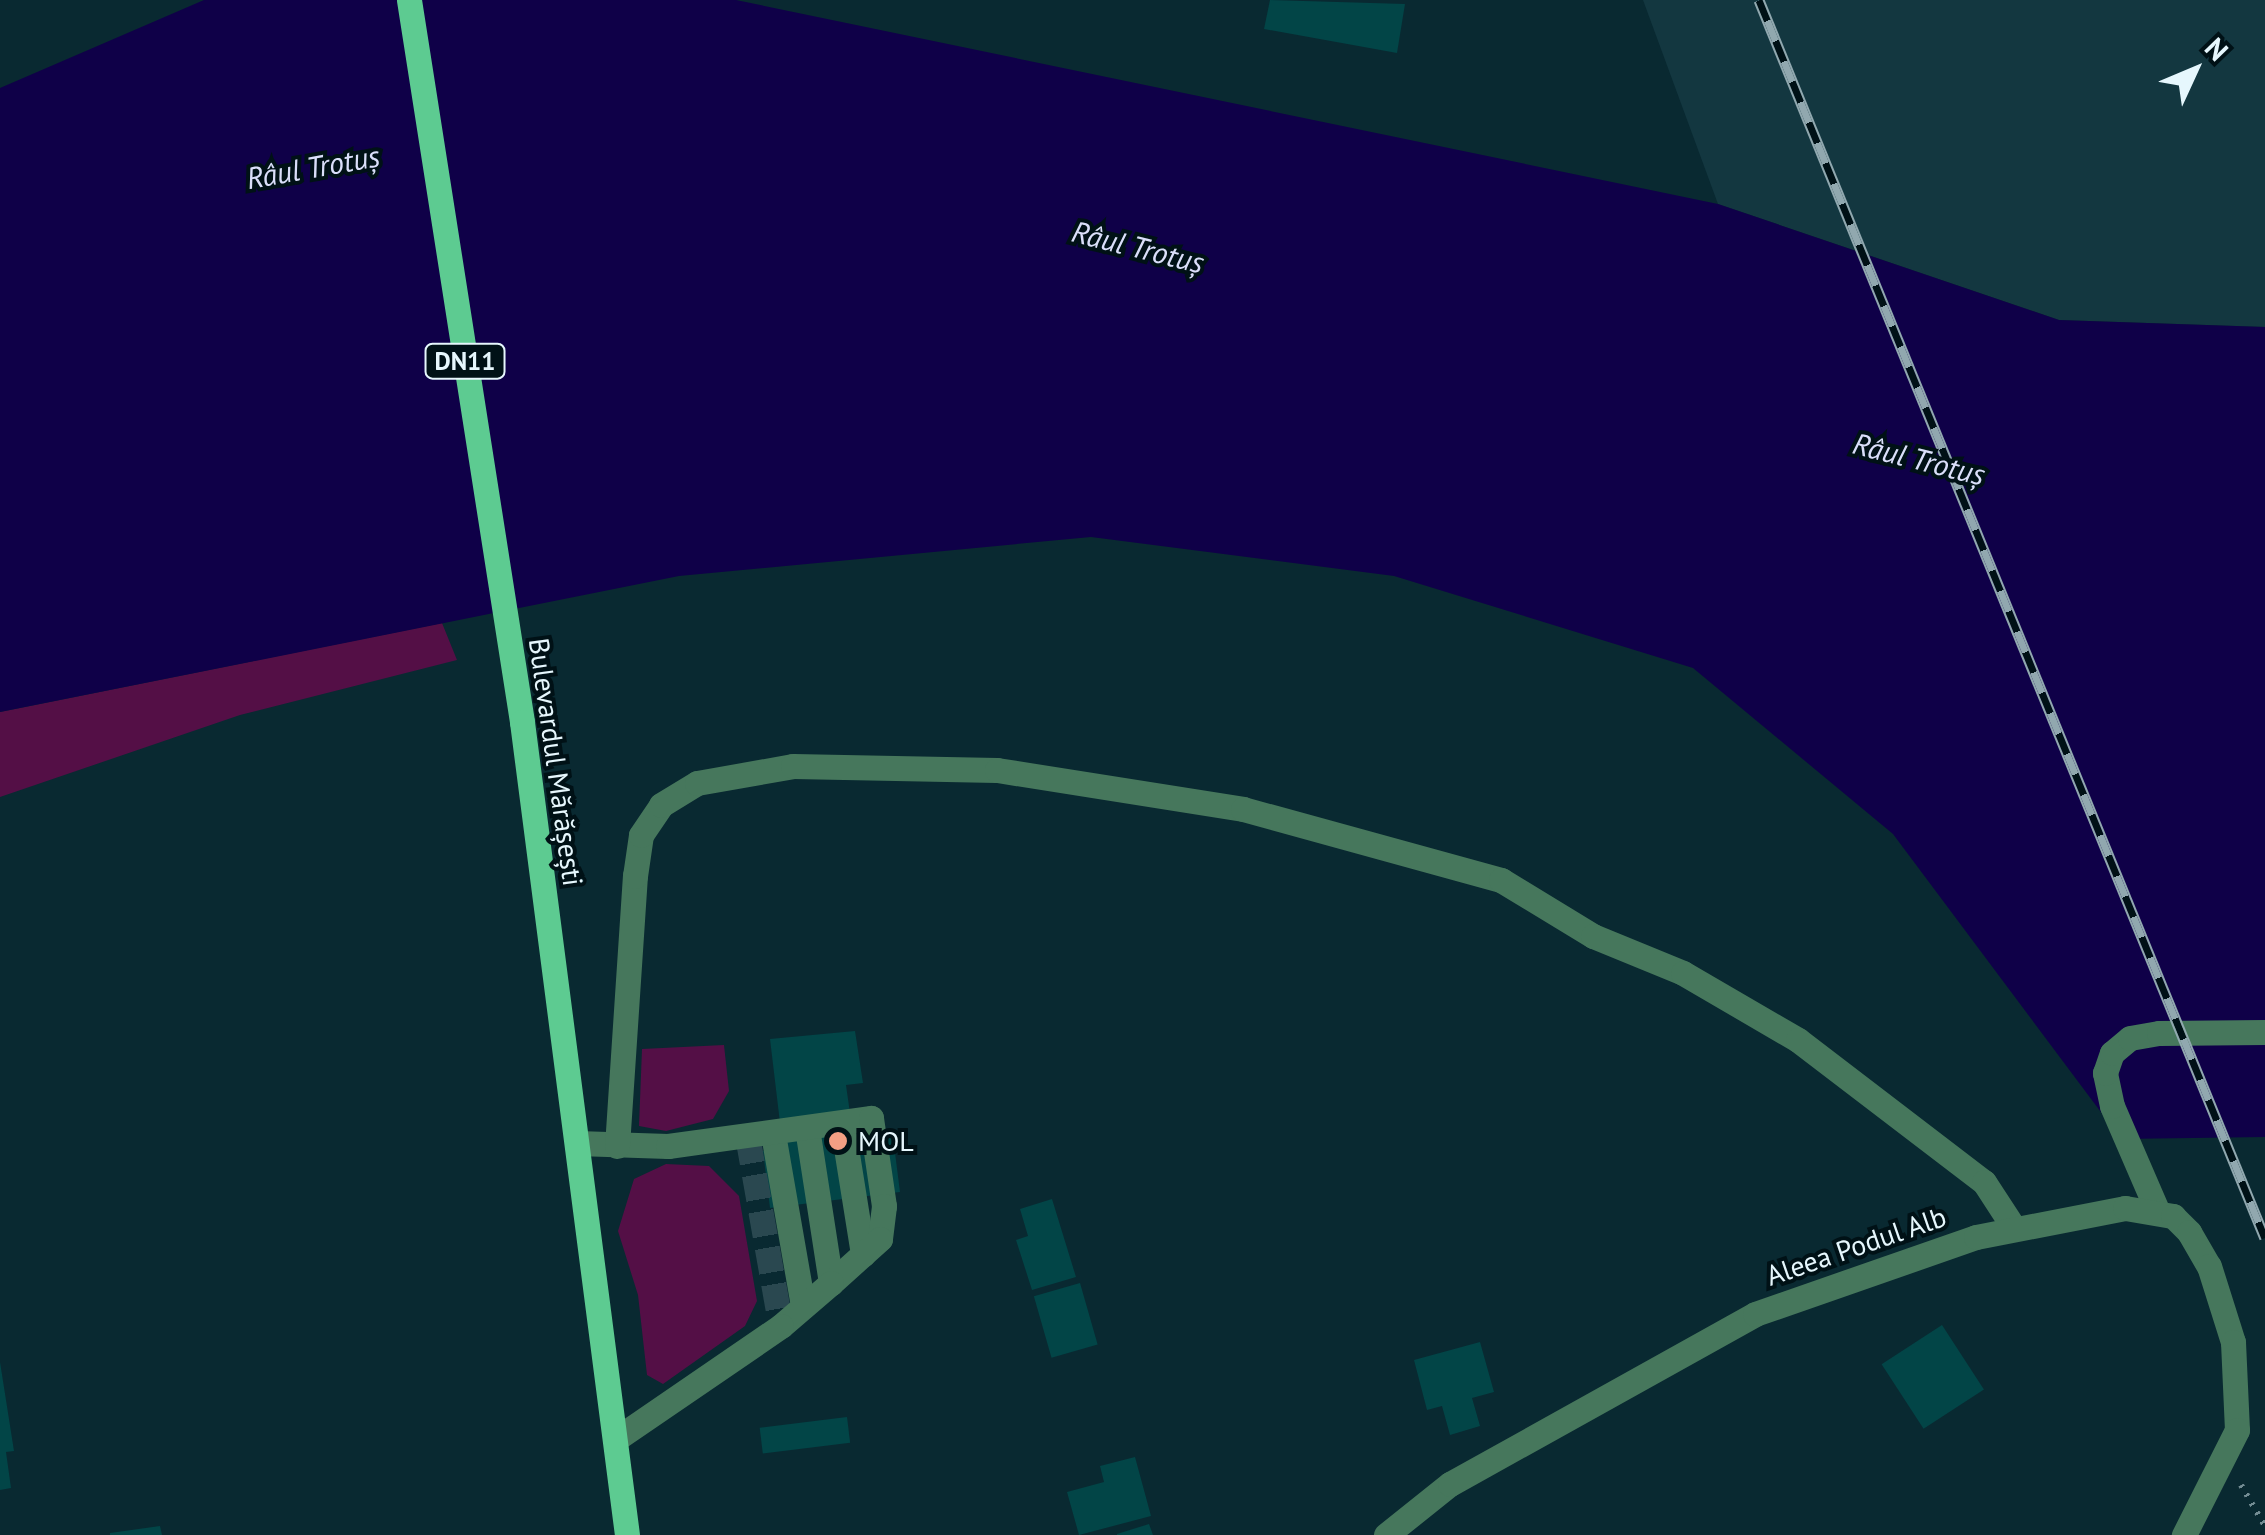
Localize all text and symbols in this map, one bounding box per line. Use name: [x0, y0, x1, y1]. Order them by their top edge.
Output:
north arrow: [2145, 20, 2245, 120]
text: N: [2197, 29, 2237, 68]
water label: Râul Trotuș: [243, 137, 383, 197]
water label: Râul Trotuș: [1068, 213, 1208, 281]
road number: DN11: [422, 341, 508, 381]
water label: Râul Trotuș: [1849, 425, 1989, 493]
street label: Bulevardul Mărășești: [522, 636, 590, 888]
place label: MOL: [858, 1124, 914, 1158]
marker: MOL: [827, 1130, 849, 1152]
street label: Aleea Podul Alb: [1761, 1199, 1951, 1293]

